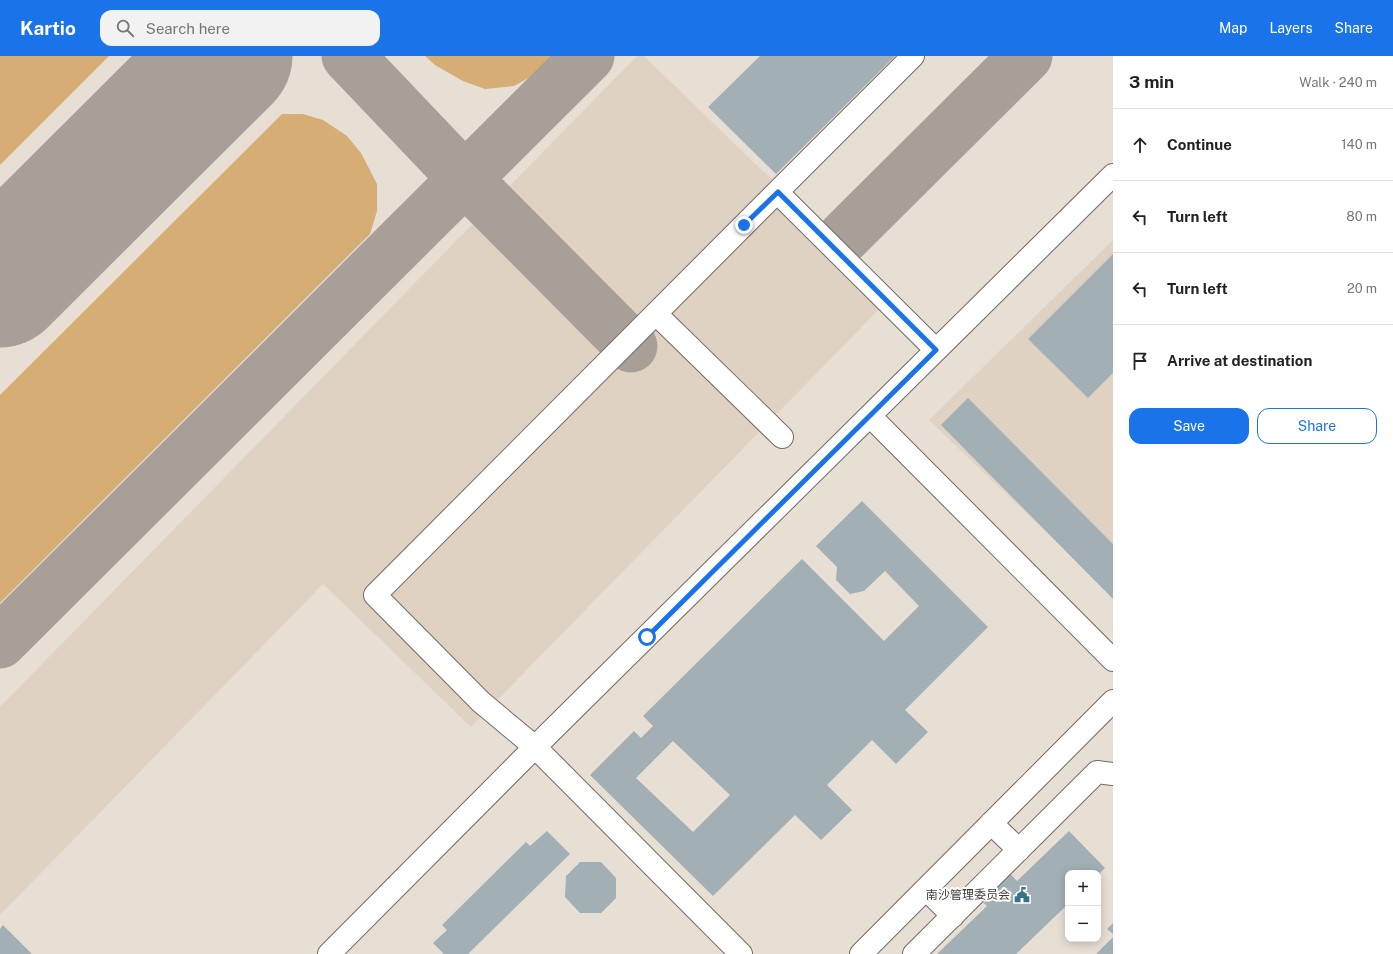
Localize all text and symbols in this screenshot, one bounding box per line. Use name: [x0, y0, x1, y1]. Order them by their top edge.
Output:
search box: [100, 10, 380, 46]
text: Kartio: [20, 17, 76, 39]
icon: search: [114, 17, 136, 39]
text: Search here: [146, 20, 230, 37]
text: Map: [1219, 20, 1247, 36]
text: Layers: [1269, 20, 1313, 36]
text: Share: [1335, 20, 1373, 36]
text: 3 min: [1129, 72, 1174, 92]
text: Walk · 240 m: [1299, 75, 1377, 90]
icon: ahead: [1129, 134, 1151, 156]
text: Continue: [1167, 136, 1232, 153]
text: 140 m: [1341, 137, 1377, 152]
icon: left: [1129, 206, 1151, 228]
text: Turn left: [1167, 208, 1228, 225]
text: 80 m: [1346, 209, 1377, 224]
route end: [735, 216, 753, 234]
icon: left: [1129, 278, 1151, 300]
text: Turn left: [1167, 280, 1228, 297]
text: 20 m: [1347, 281, 1377, 296]
icon: arrive: [1129, 350, 1151, 372]
text: Arrive at destination: [1167, 352, 1312, 369]
button: Save: [1129, 408, 1249, 444]
button: Share: [1257, 408, 1377, 444]
route start: [638, 628, 656, 646]
map controls: [1065, 870, 1101, 942]
button: +: [1065, 870, 1101, 906]
public building icon: 南沙管理委员会: [1013, 886, 1031, 904]
place label: 南沙管理委员会: [926, 888, 1010, 902]
button: −: [1065, 906, 1101, 942]

